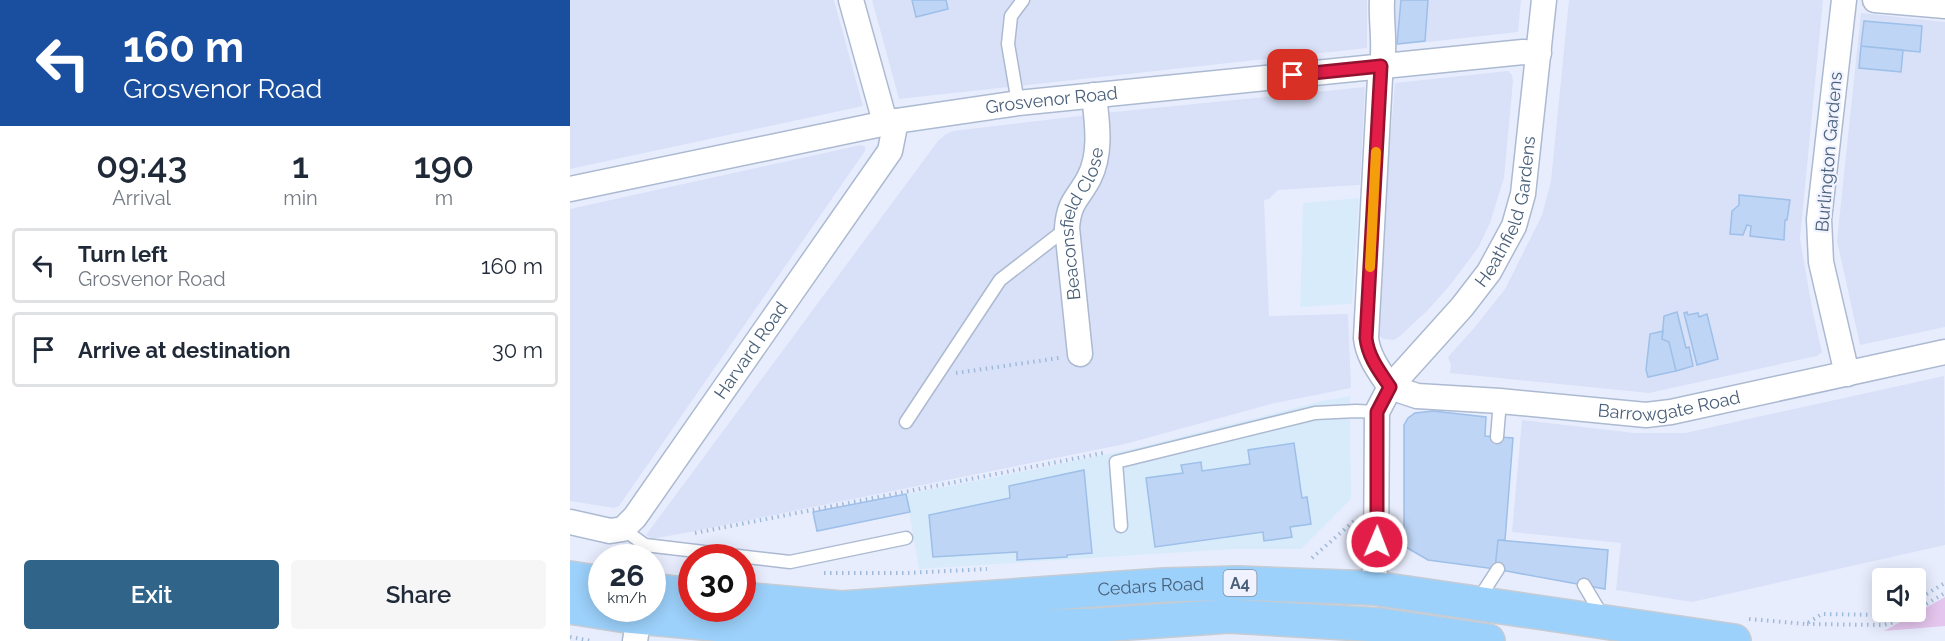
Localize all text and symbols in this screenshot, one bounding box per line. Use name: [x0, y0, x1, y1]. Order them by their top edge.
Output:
text: 160 m: [123, 23, 244, 72]
icon: left: [24, 24, 102, 102]
pin: [1267, 49, 1318, 100]
icon: arrive: [1276, 58, 1309, 91]
street label: Burlington Gardens: [1811, 71, 1846, 233]
text: Grosvenor Road: [123, 73, 322, 104]
street label: Grosvenor Road: [984, 82, 1119, 118]
street label: Heathfield Gardens: [1470, 135, 1539, 291]
text: 09:43: [96, 144, 187, 186]
text: 1: [292, 144, 309, 186]
text: 190: [414, 144, 474, 186]
street label: Beaconsfield Close: [1056, 146, 1107, 301]
text: Arrival: [112, 186, 171, 210]
text: min: [283, 186, 318, 210]
text: m: [435, 186, 453, 210]
text: Turn left: [78, 241, 168, 267]
icon: left: [27, 249, 60, 282]
text: 160 m: [481, 253, 543, 279]
text: Grosvenor Road: [78, 267, 226, 291]
street label: Harvard Road: [709, 298, 792, 403]
icon: arrive: [27, 333, 60, 366]
text: Arrive at destination: [78, 337, 291, 363]
text: 30 m: [492, 337, 543, 363]
street label: Barrowgate Road: [1597, 386, 1742, 425]
position arrow: [1345, 510, 1409, 574]
speed limit sign: 30: [678, 544, 756, 622]
text: 26: [609, 558, 645, 593]
button: Exit: [24, 560, 279, 629]
button: Share: [291, 560, 546, 629]
map controls: [1872, 568, 1926, 622]
button: sound: [1872, 568, 1926, 622]
road number: A4: [1224, 570, 1256, 596]
street label: Cedars Road: [1097, 573, 1204, 600]
text: km/h: [607, 589, 647, 607]

